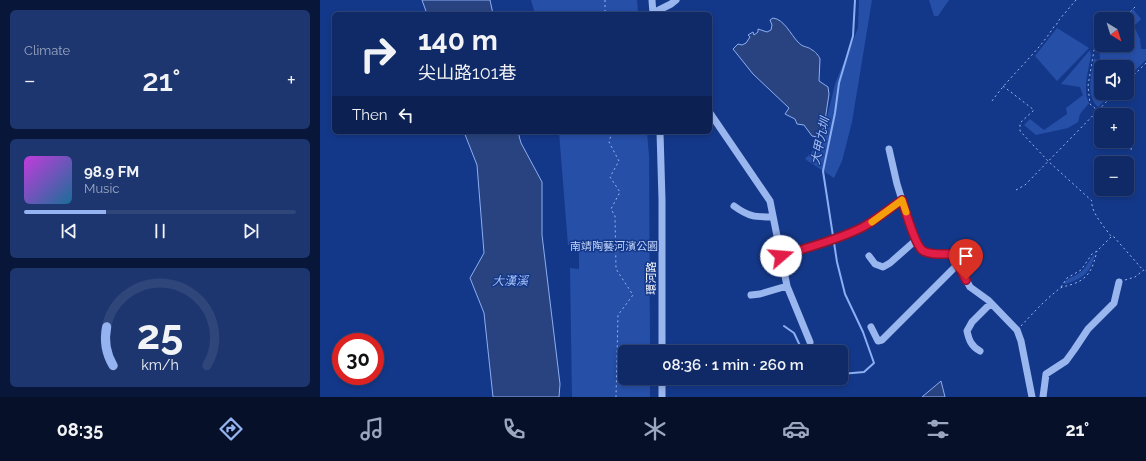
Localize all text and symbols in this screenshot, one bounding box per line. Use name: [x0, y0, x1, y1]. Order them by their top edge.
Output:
north arrow: [1094, 12, 1134, 52]
map controls: [1094, 12, 1134, 196]
text: 140 m: [418, 24, 498, 57]
icon: right: [352, 28, 404, 80]
text: Climate: [24, 43, 70, 58]
button: sound: [1094, 60, 1134, 100]
text: 尖山路101巷: [418, 62, 516, 83]
text: 21°: [142, 63, 181, 98]
text: −: [24, 67, 36, 93]
text: +: [287, 67, 296, 93]
icon: left: [395, 104, 417, 126]
text: Then: [352, 106, 387, 124]
button: +: [1094, 108, 1134, 148]
water label: 大甲九圳: [808, 114, 832, 166]
button: −: [1094, 156, 1134, 196]
text: 98.9 FM: [84, 163, 139, 181]
text: Music: [84, 181, 119, 196]
icon: previous: [58, 220, 80, 242]
icon: pause: [149, 220, 171, 242]
icon: next: [240, 220, 262, 242]
position arrow: [760, 235, 802, 277]
pin: [949, 239, 983, 280]
park label: 南靖陶藝河濱公園: [570, 240, 658, 253]
icon: arrive: [955, 245, 977, 267]
street label: 環河路: [645, 262, 658, 295]
water label: 大漢溪: [492, 274, 530, 288]
text: 25: [137, 309, 183, 358]
speed limit sign: 30: [332, 333, 384, 385]
text: km/h: [141, 356, 179, 372]
text: 08:36 · 1 min · 260 m: [662, 356, 804, 374]
icon: directions: [217, 415, 245, 443]
icon: music: [358, 415, 386, 443]
icon: phone: [500, 415, 528, 443]
icon: climate: [641, 415, 669, 443]
icon: car: [782, 415, 810, 443]
icon: filters: [924, 415, 952, 443]
text: 08:35: [57, 419, 103, 440]
text: 21°: [1065, 419, 1089, 440]

